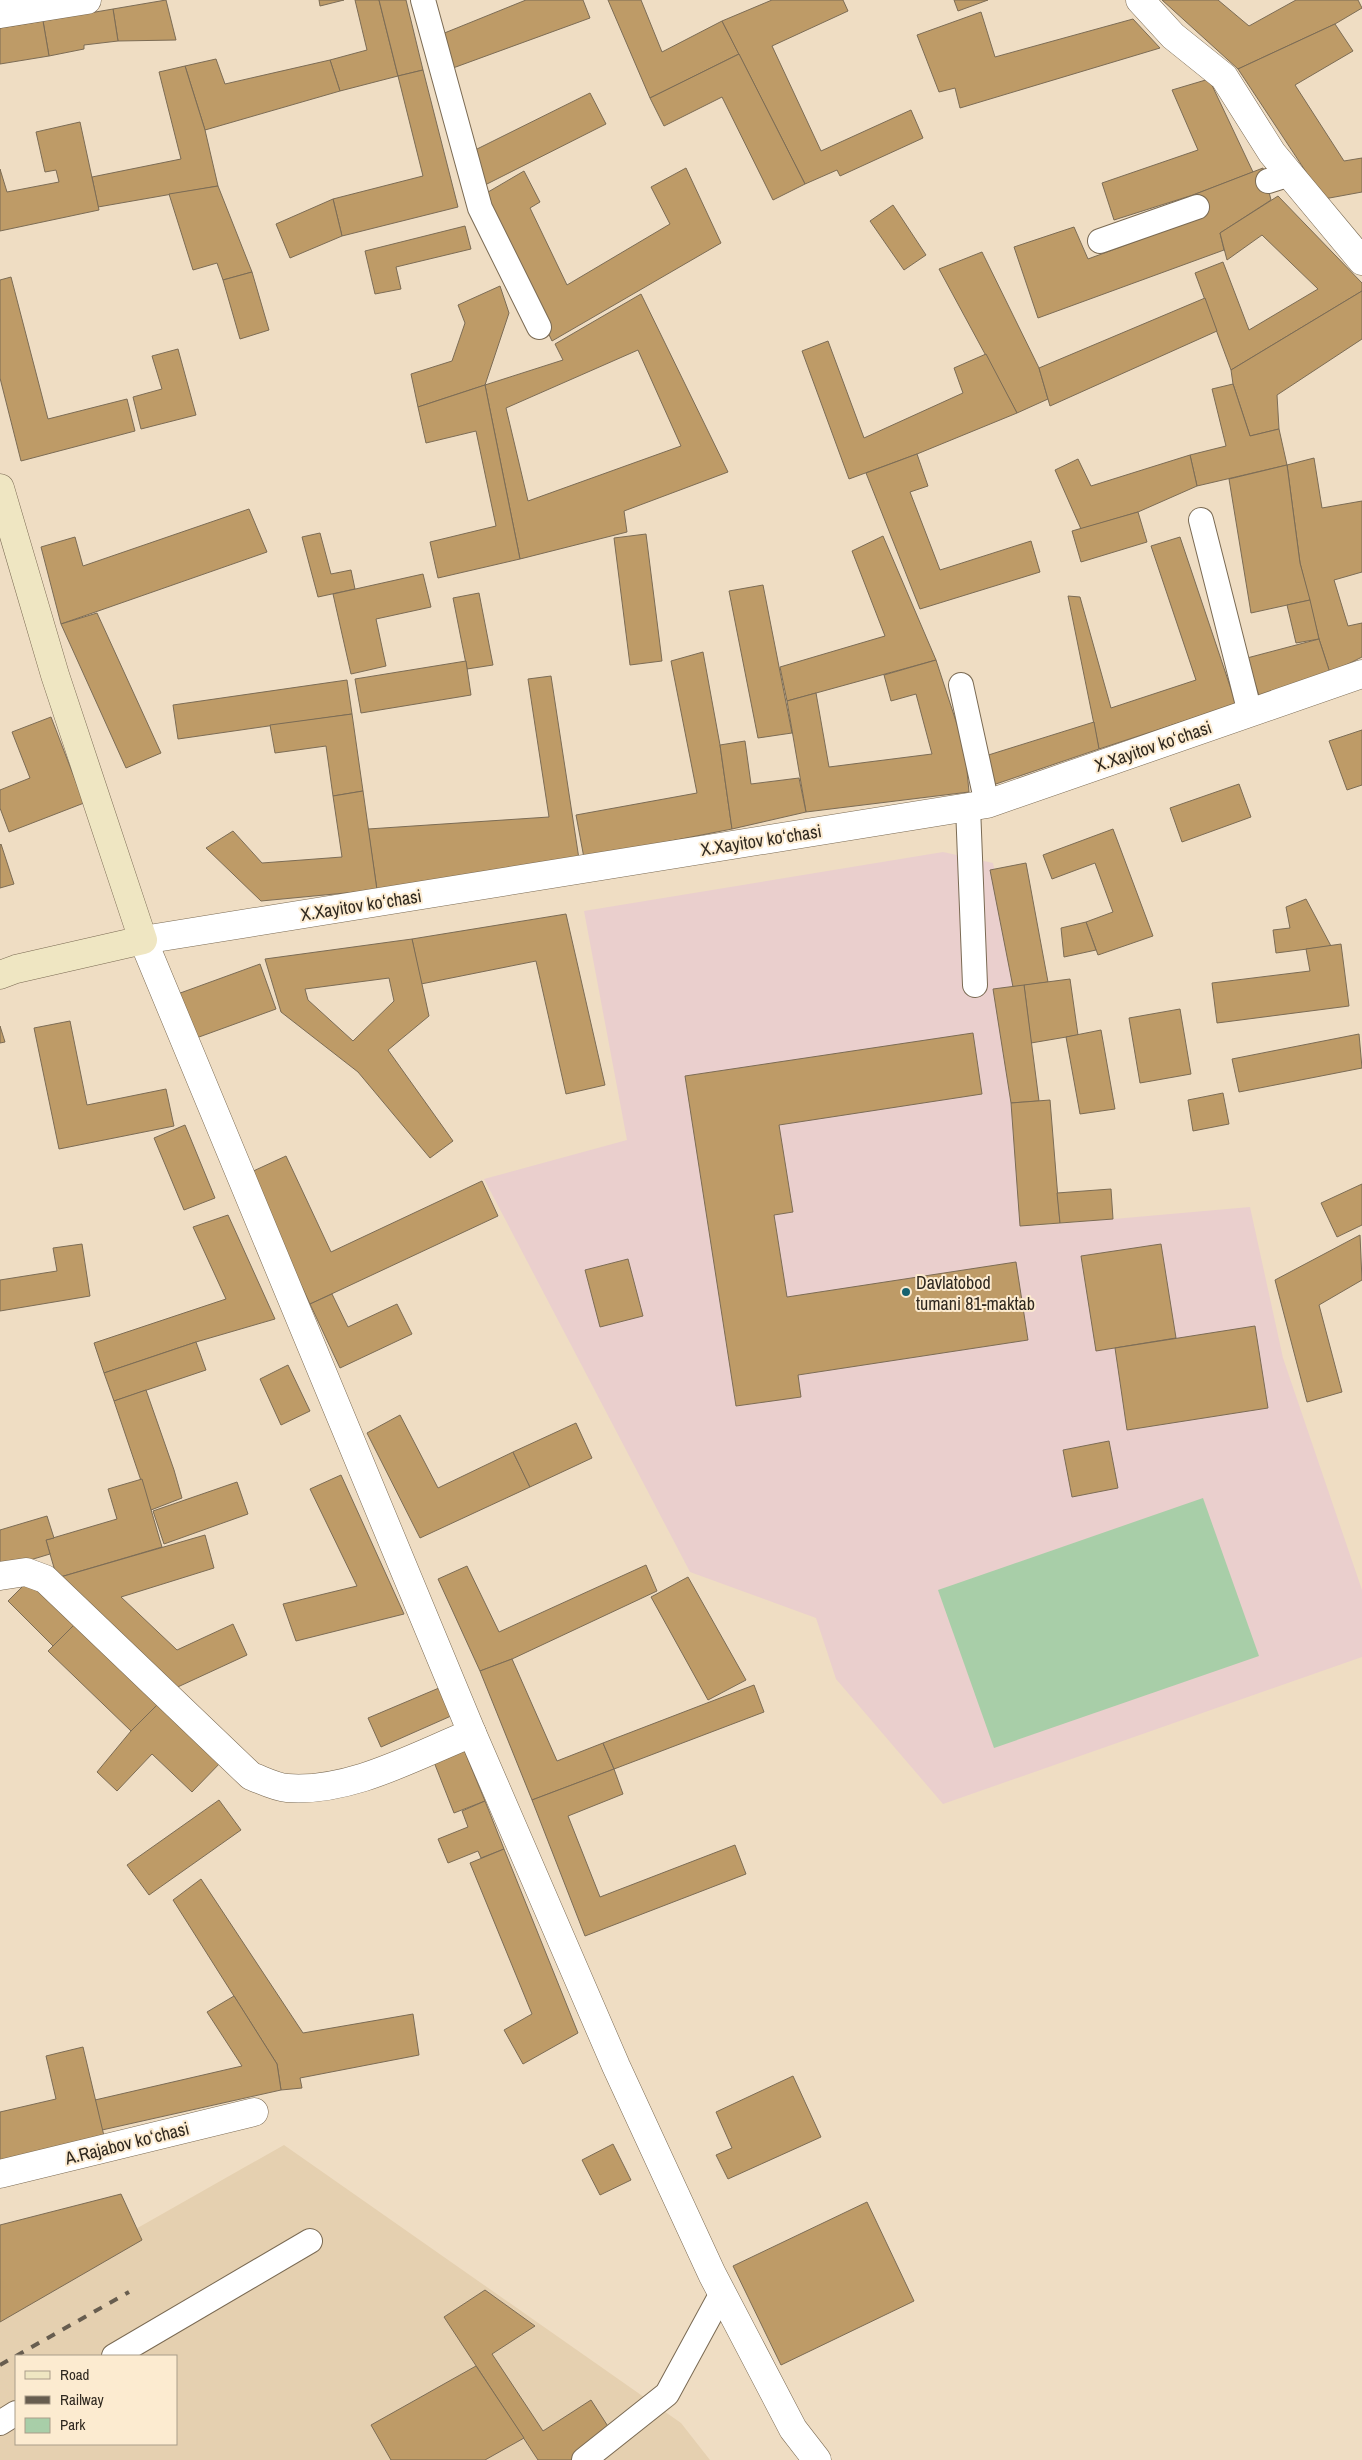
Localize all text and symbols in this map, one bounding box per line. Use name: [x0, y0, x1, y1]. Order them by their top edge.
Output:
street label: X.Xayitov koʻchasi: [1091, 714, 1215, 778]
street label: X.Xayitov koʻchasi: [699, 818, 823, 862]
street label: X.Xayitov koʻchasi: [299, 883, 423, 927]
place label: Davlatobod tumani 81-maktab: [916, 1270, 1035, 1316]
marker: Davlatobod tumani 81-maktab: [900, 1286, 912, 1298]
street label: A.Rajabov koʻchasi: [61, 2115, 192, 2171]
legend: [15, 2355, 178, 2445]
text: Road: [60, 2364, 89, 2385]
text: Railway: [60, 2389, 105, 2410]
text: Park: [60, 2414, 86, 2435]

